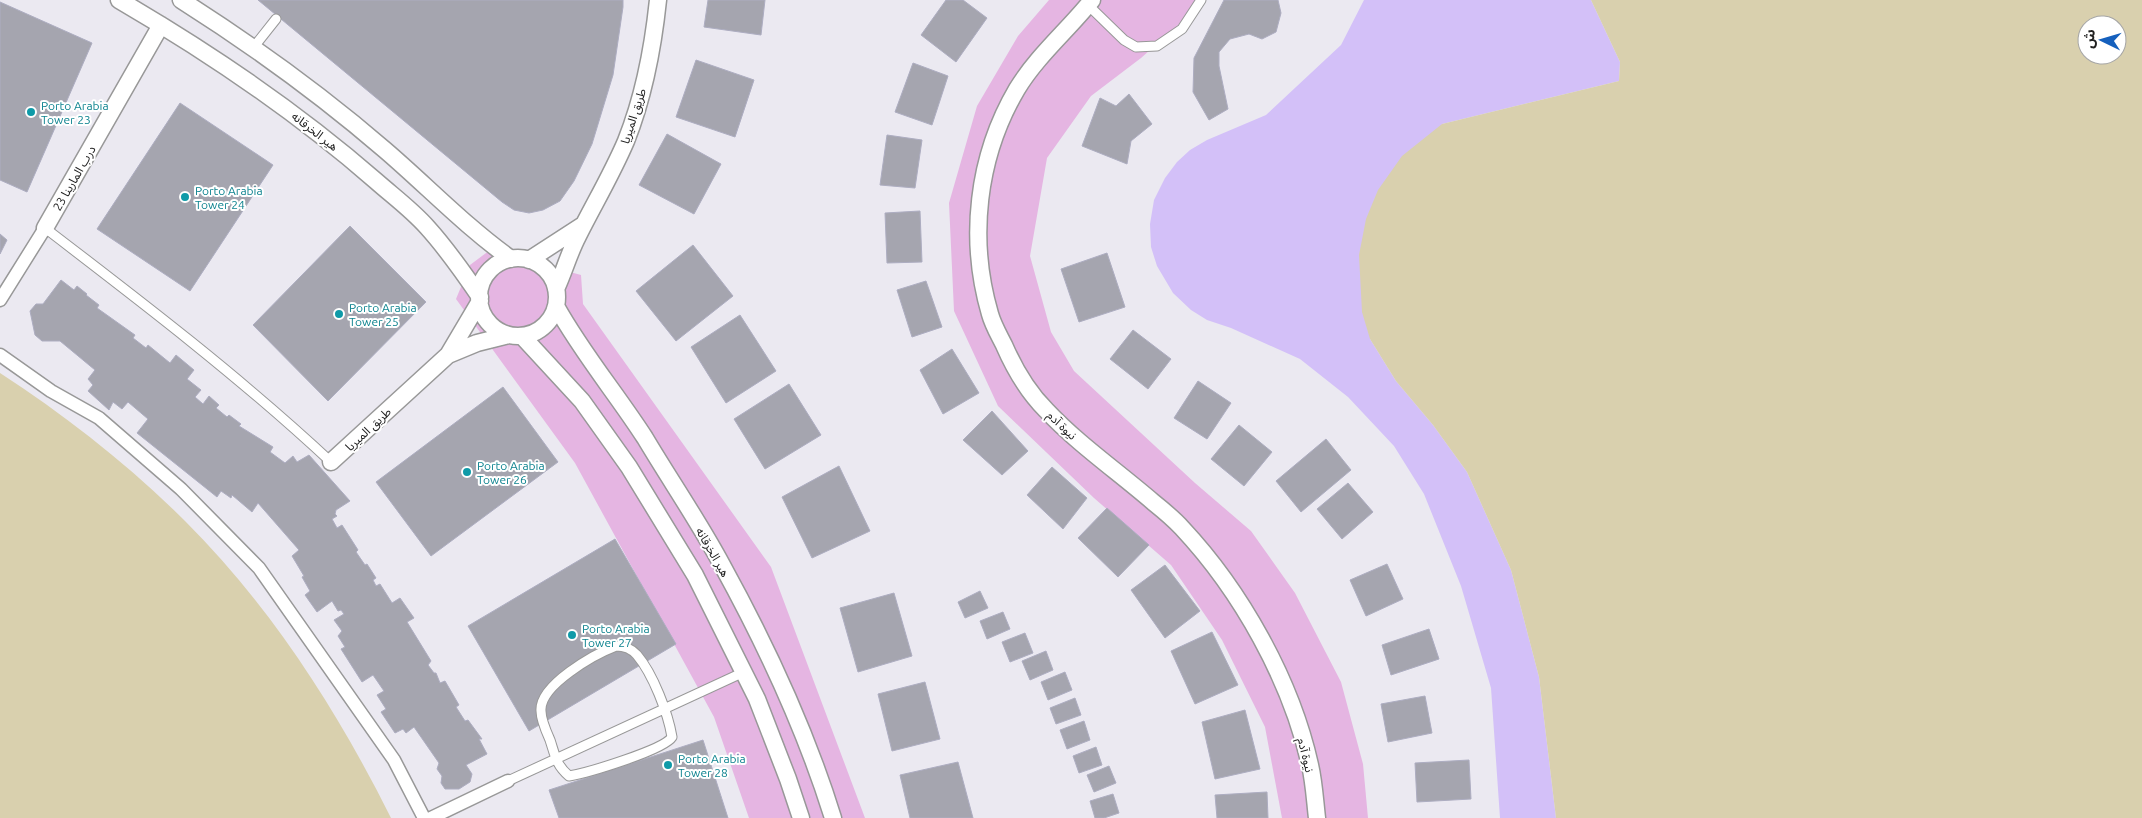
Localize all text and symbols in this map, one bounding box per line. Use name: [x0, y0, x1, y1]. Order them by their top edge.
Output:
north arrow: [2077, 15, 2127, 65]
text: ش: [2080, 29, 2098, 49]
street label: طريق الميريا: [618, 87, 650, 146]
place label: Porto Arabia Tower 23: [41, 99, 109, 126]
marker: Porto Arabia Tower 23: [25, 106, 37, 118]
street label: هير الخرقانه: [289, 109, 341, 154]
street label: درب المارينا 23: [50, 143, 99, 213]
place label: Porto Arabia Tower 24: [195, 184, 263, 211]
marker: Porto Arabia Tower 24: [179, 191, 191, 203]
place label: Porto Arabia Tower 25: [349, 301, 417, 328]
marker: Porto Arabia Tower 25: [333, 308, 345, 320]
street label: طريق الميريا: [343, 405, 395, 455]
street label: نيوة آدم: [1043, 408, 1079, 444]
place label: Porto Arabia Tower 26: [477, 459, 545, 486]
marker: Porto Arabia Tower 26: [461, 466, 473, 478]
street label: هير الخرقانه: [693, 525, 732, 580]
place label: Porto Arabia Tower 27: [582, 622, 650, 649]
marker: Porto Arabia Tower 27: [566, 629, 578, 641]
street label: نيوة آدم: [1293, 736, 1317, 774]
place label: Porto Arabia Tower 28: [678, 752, 746, 779]
marker: Porto Arabia Tower 28: [662, 759, 674, 771]

